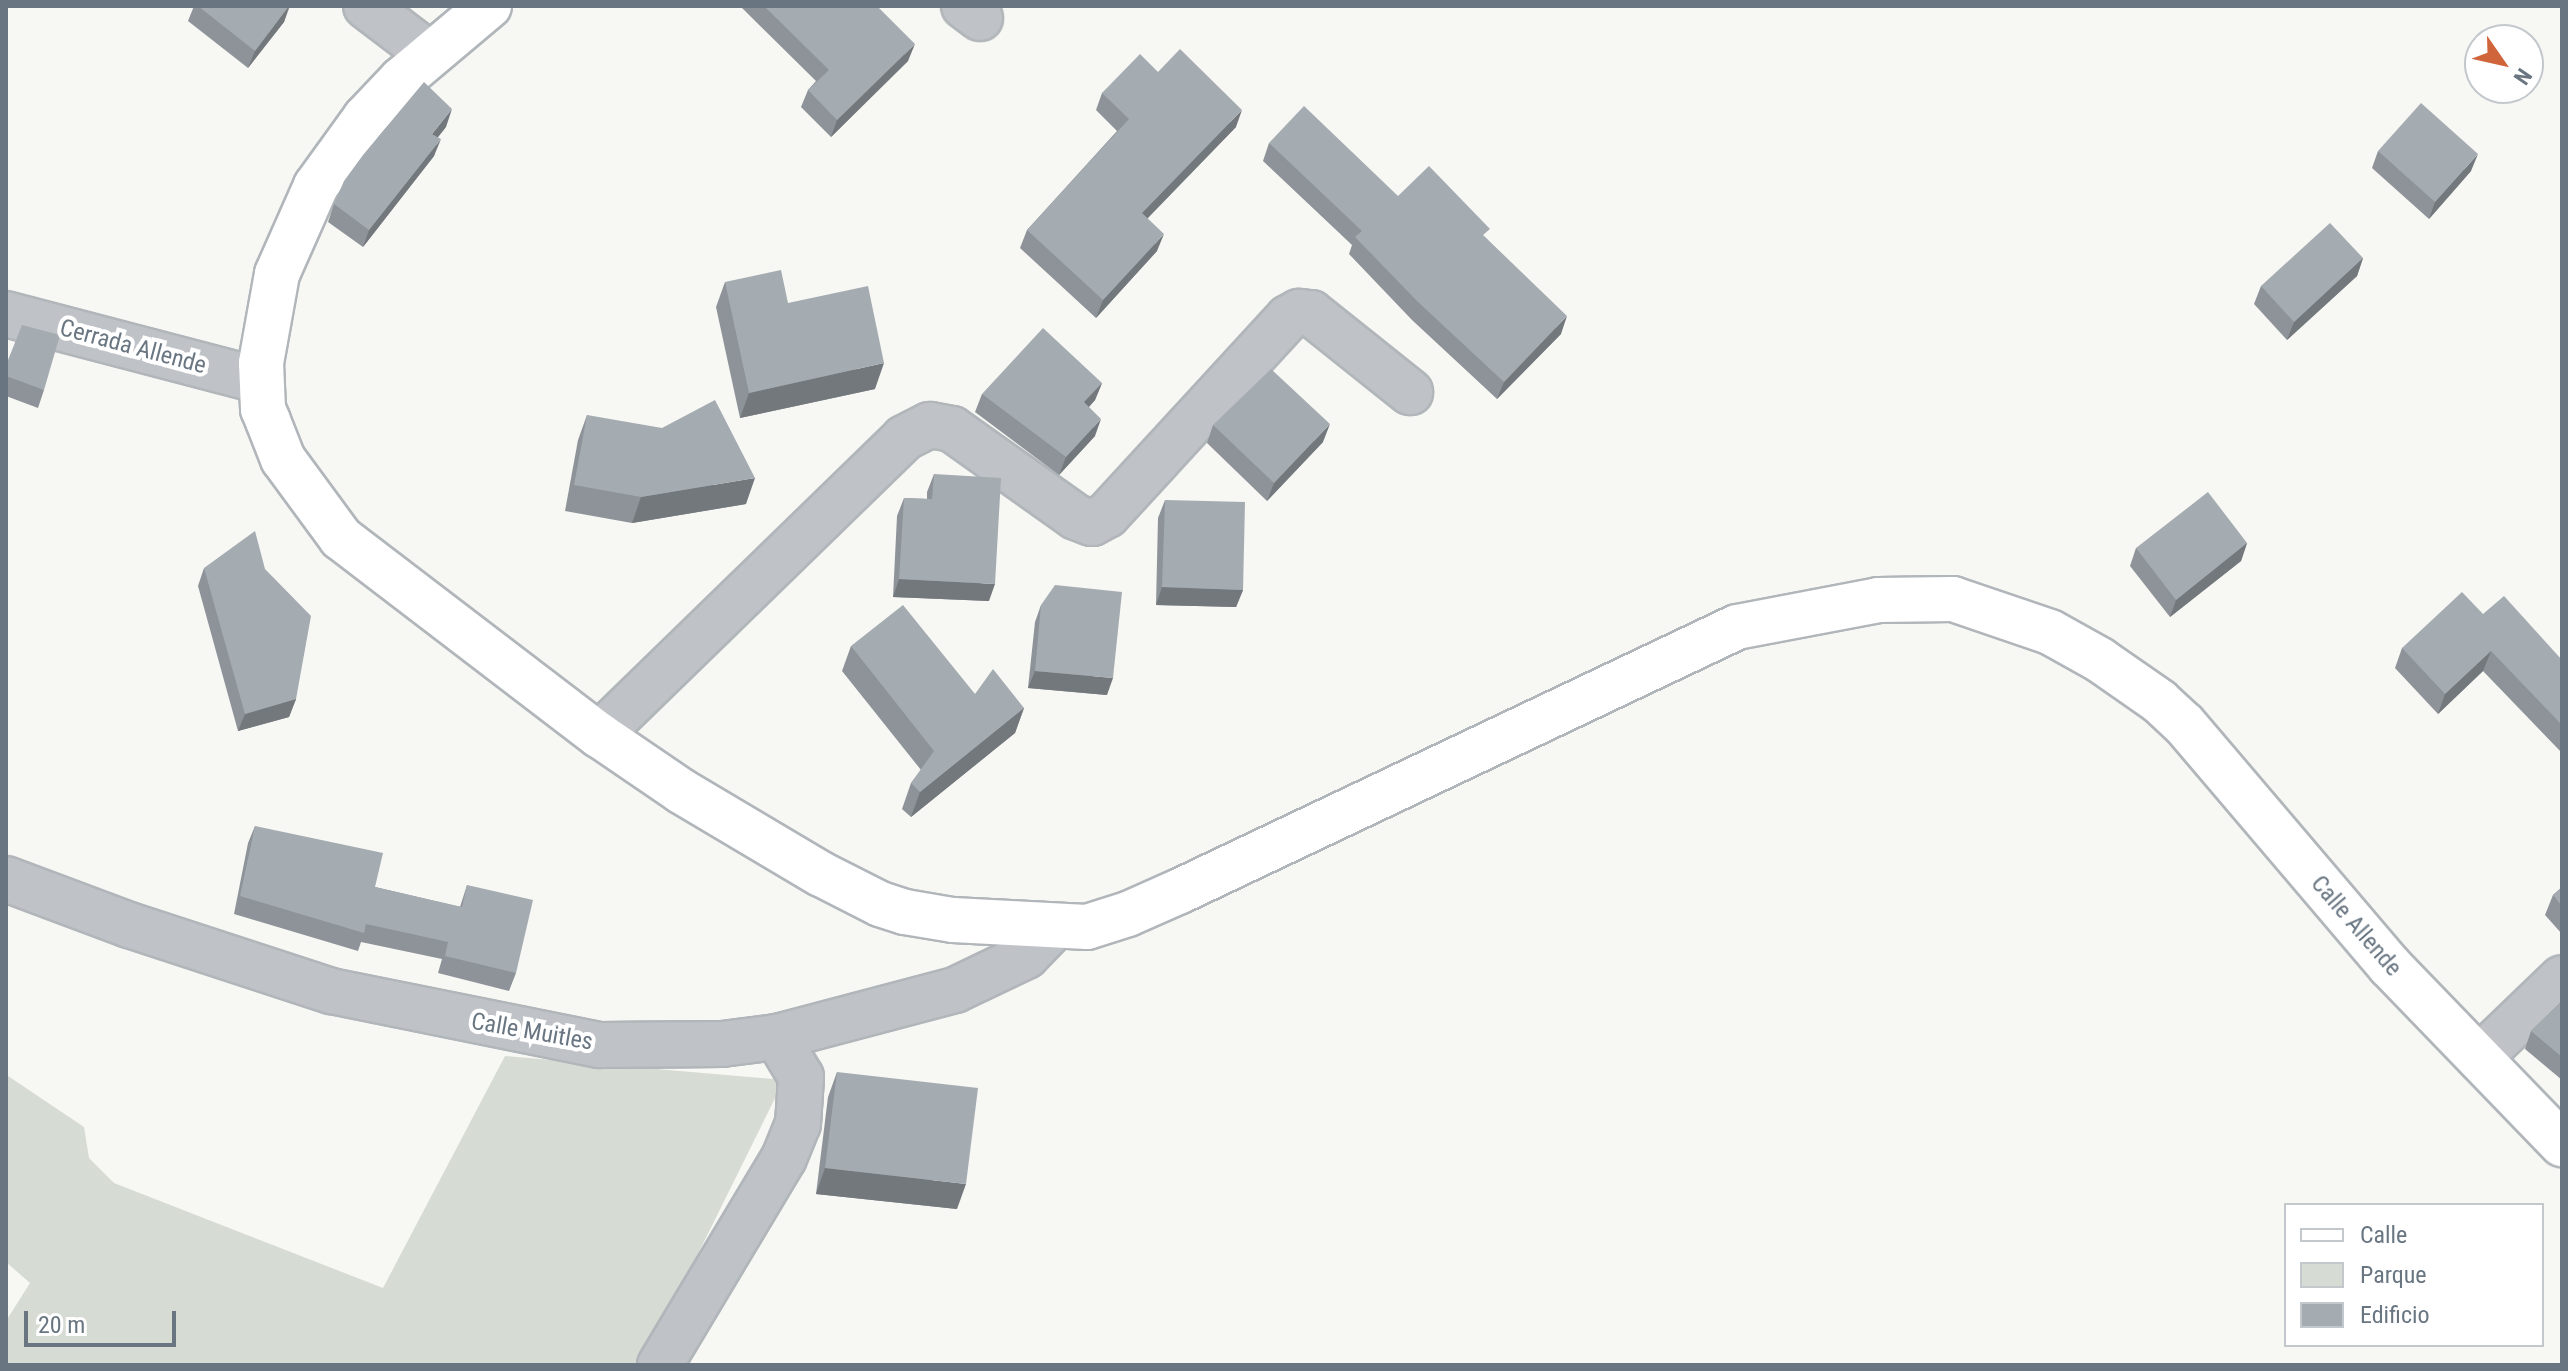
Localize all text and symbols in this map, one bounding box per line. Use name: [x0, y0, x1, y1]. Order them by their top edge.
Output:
north arrow: [2464, 24, 2544, 104]
text: N: [2509, 64, 2537, 89]
street label: Cerrada Allende: [57, 314, 209, 380]
street label: Calle Allende: [2305, 870, 2407, 982]
street label: Calle Muitles: [469, 1007, 595, 1057]
legend: [2284, 1203, 2544, 1347]
text: Calle: [2360, 1221, 2407, 1249]
text: Parque: [2360, 1261, 2427, 1289]
scale bar: [28, 1295, 180, 1345]
text: Edificio: [2360, 1301, 2430, 1329]
text: 20 m: [38, 1311, 85, 1339]

